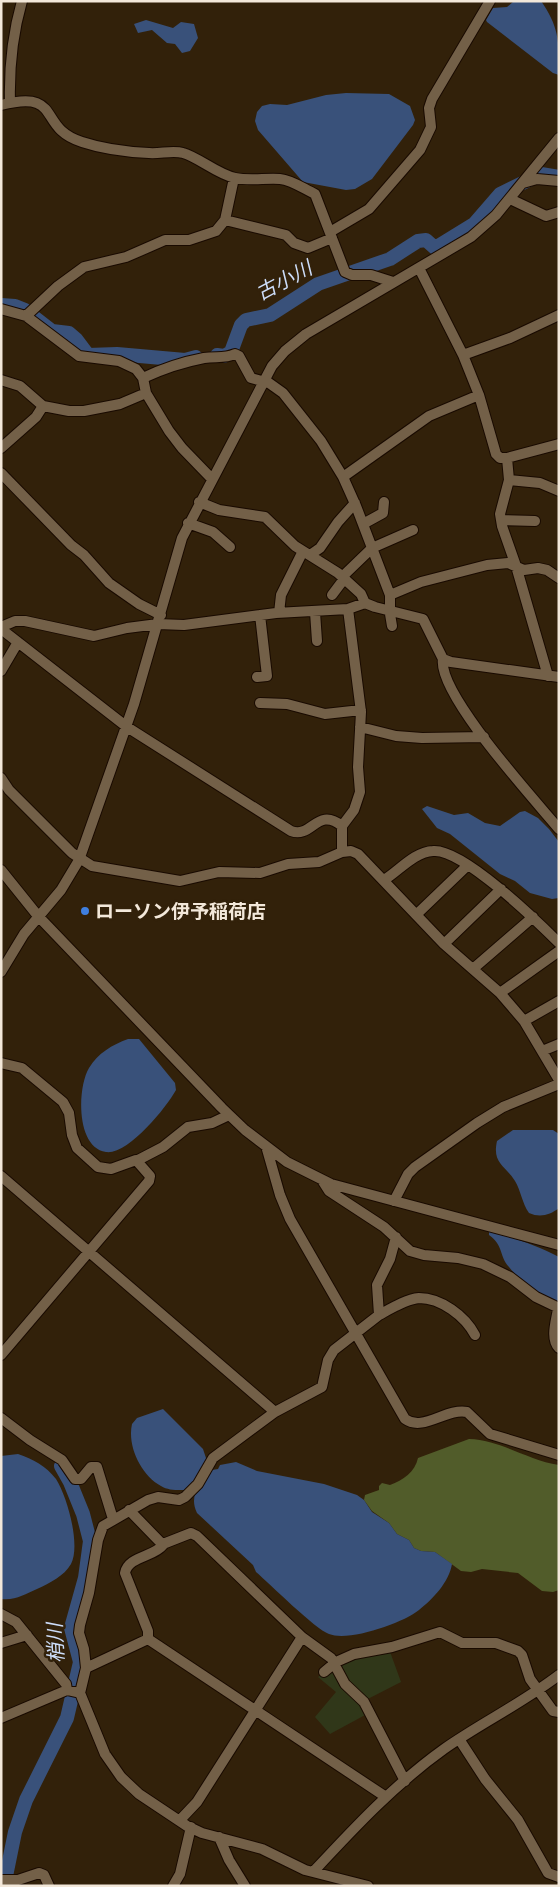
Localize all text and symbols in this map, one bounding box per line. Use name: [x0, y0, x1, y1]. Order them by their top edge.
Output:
water label: 古小川: [251, 253, 319, 308]
place label: ローソン伊予稲荷店: [95, 898, 266, 925]
marker: ローソン伊予稲荷店: [79, 905, 91, 917]
water label: 梢川: [40, 1620, 72, 1664]

